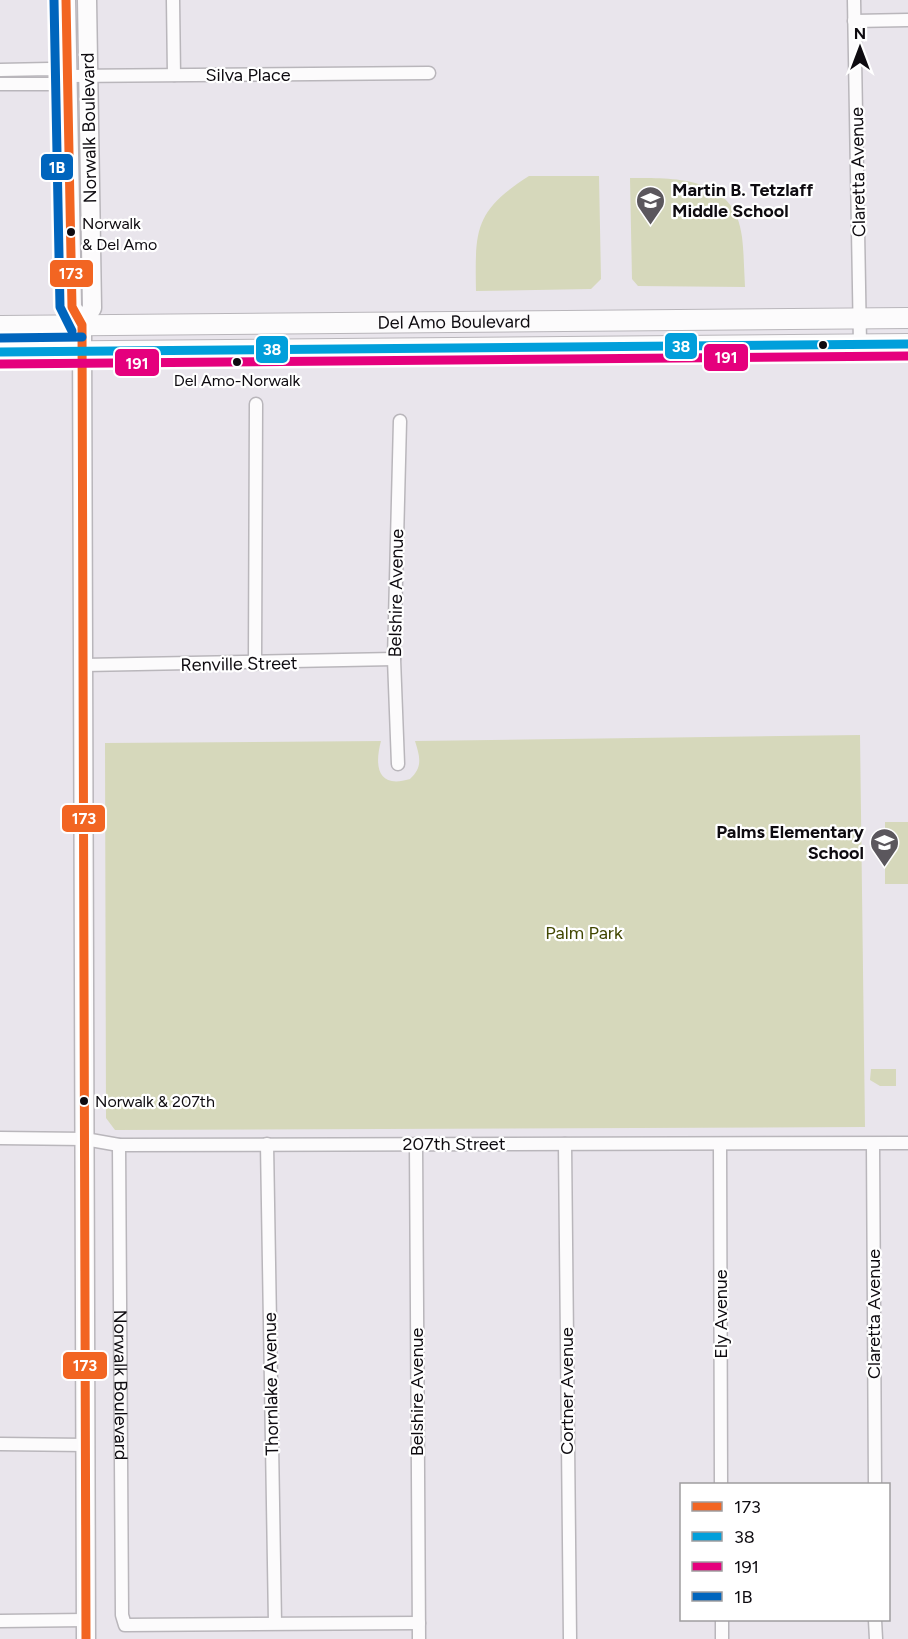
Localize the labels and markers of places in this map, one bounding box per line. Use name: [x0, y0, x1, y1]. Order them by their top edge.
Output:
place label: Martin B. Tetzlaff Middle School: [672, 179, 814, 222]
school or university icon: Martin B. Tetzlaff Middle School: [635, 184, 667, 226]
place label: Norwalk & Del Amo: [82, 214, 157, 254]
marker: Norwalk & Del Amo: [65, 226, 77, 238]
unlabelled marker: [817, 339, 829, 351]
marker: Del Amo-Norwalk: [231, 356, 243, 368]
place label: Del Amo-Norwalk: [174, 371, 300, 390]
place label: Palms Elementary School: [716, 821, 865, 864]
school or university icon: Palms Elementary School: [869, 826, 901, 868]
place label: Norwalk & 207th: [95, 1092, 215, 1111]
marker: Norwalk & 207th: [78, 1095, 90, 1107]

